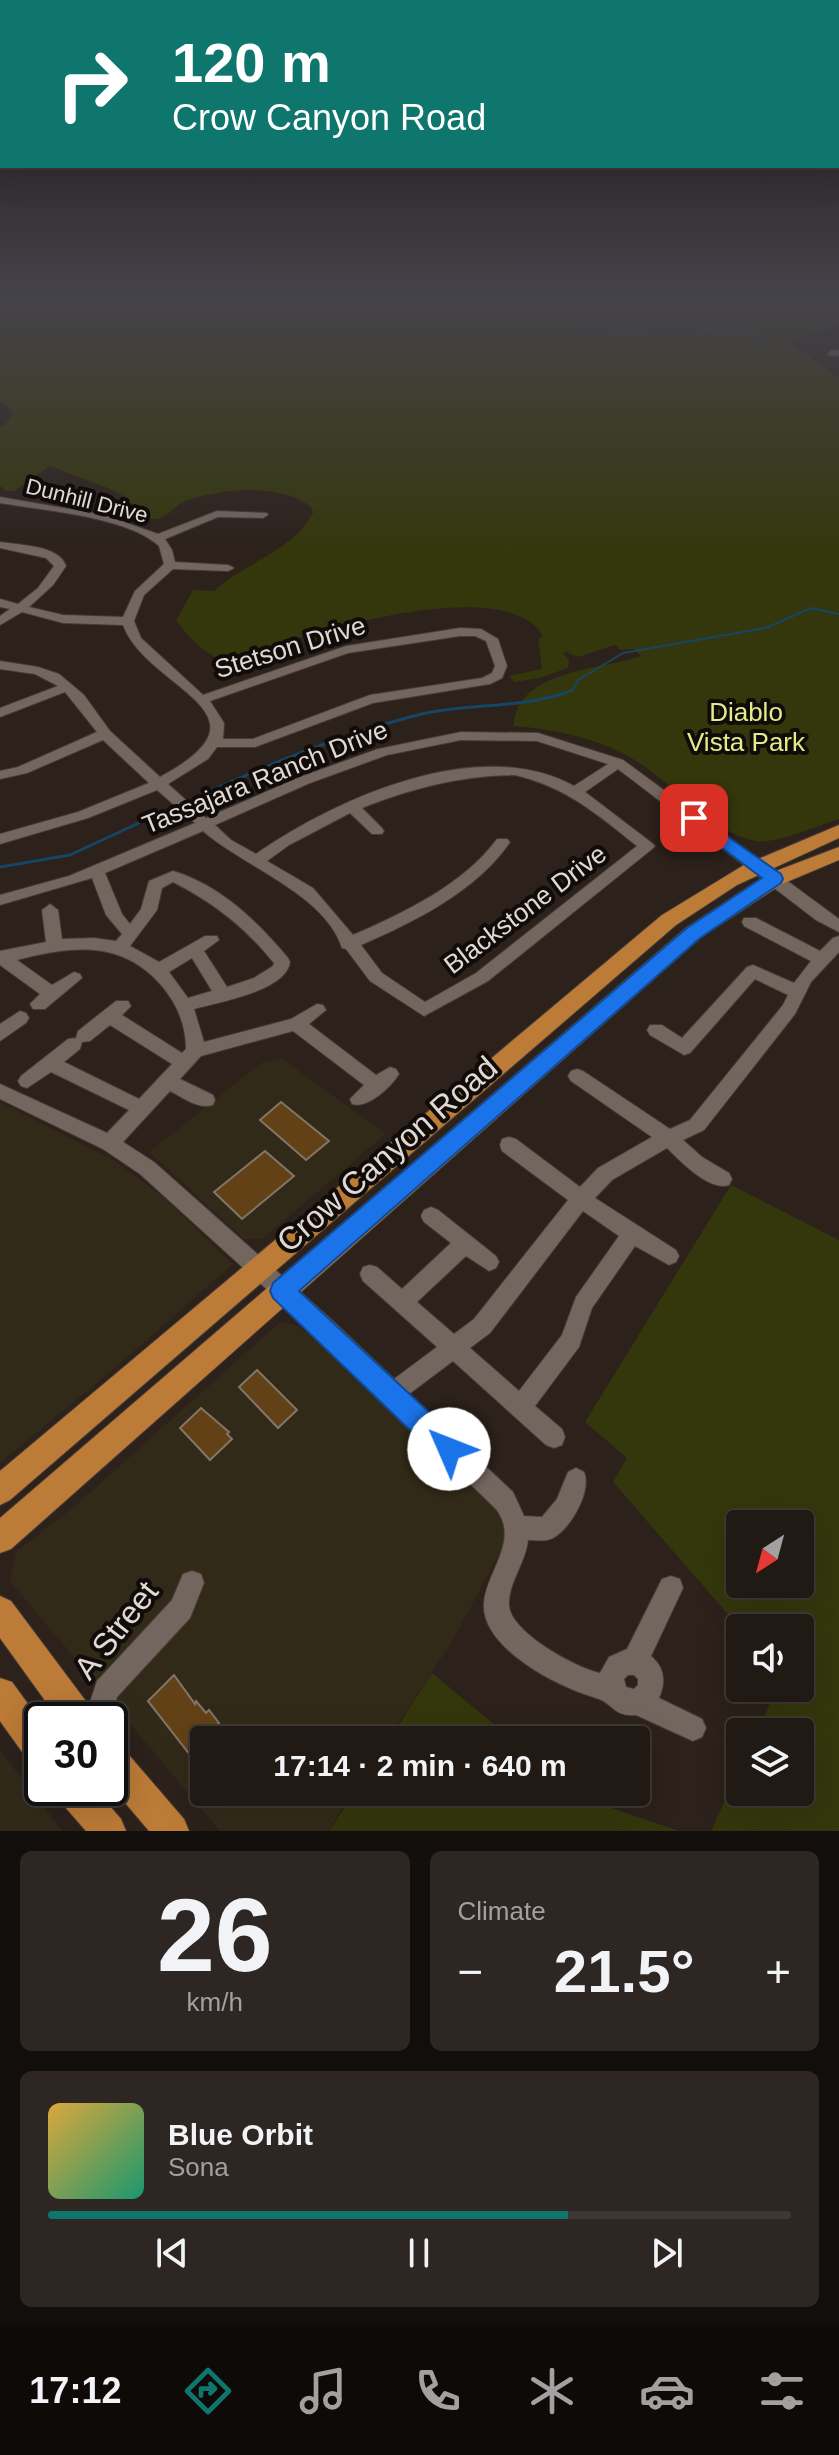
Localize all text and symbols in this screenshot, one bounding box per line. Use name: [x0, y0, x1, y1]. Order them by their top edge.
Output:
text: 120 m: [172, 31, 331, 94]
icon: right: [40, 32, 144, 136]
text: Crow Canyon Road: [172, 97, 486, 138]
street label: Dunhill Drive: [23, 473, 150, 528]
street label: Stetson Drive: [211, 610, 369, 684]
park label: Diablo Vista Park: [687, 697, 806, 757]
street label: Tassajara Ranch Drive: [138, 714, 392, 840]
pin: [660, 784, 728, 852]
icon: arrive: [672, 796, 716, 840]
street label: Blackstone Drive: [438, 838, 612, 980]
street label: Crow Canyon Road: [270, 1049, 504, 1259]
position arrow: [407, 1407, 491, 1491]
north arrow: [726, 1510, 814, 1598]
map controls: [726, 1510, 814, 1806]
street label: A Street: [67, 1574, 165, 1686]
button: sound: [726, 1614, 814, 1702]
speed limit sign: 30: [24, 1702, 128, 1806]
button: layers: [726, 1718, 814, 1806]
text: 17:14 · 2 min · 640 m: [273, 1749, 567, 1782]
text: 26: [157, 1877, 273, 1993]
text: Climate: [458, 1896, 546, 1926]
text: 21.5°: [554, 1938, 695, 2005]
text: −: [458, 1947, 483, 1996]
text: +: [765, 1947, 791, 1996]
text: km/h: [187, 1987, 243, 2017]
text: Blue Orbit: [168, 2118, 313, 2151]
text: Sona: [168, 2152, 229, 2182]
icon: previous: [150, 2231, 194, 2275]
icon: pause: [397, 2231, 441, 2275]
icon: next: [645, 2231, 689, 2275]
icon: directions: [180, 2363, 236, 2419]
icon: music: [295, 2363, 351, 2419]
icon: phone: [410, 2363, 466, 2419]
icon: climate: [524, 2363, 580, 2419]
icon: car: [639, 2363, 695, 2419]
icon: filters: [754, 2363, 810, 2419]
text: 17:12: [29, 2370, 121, 2411]

